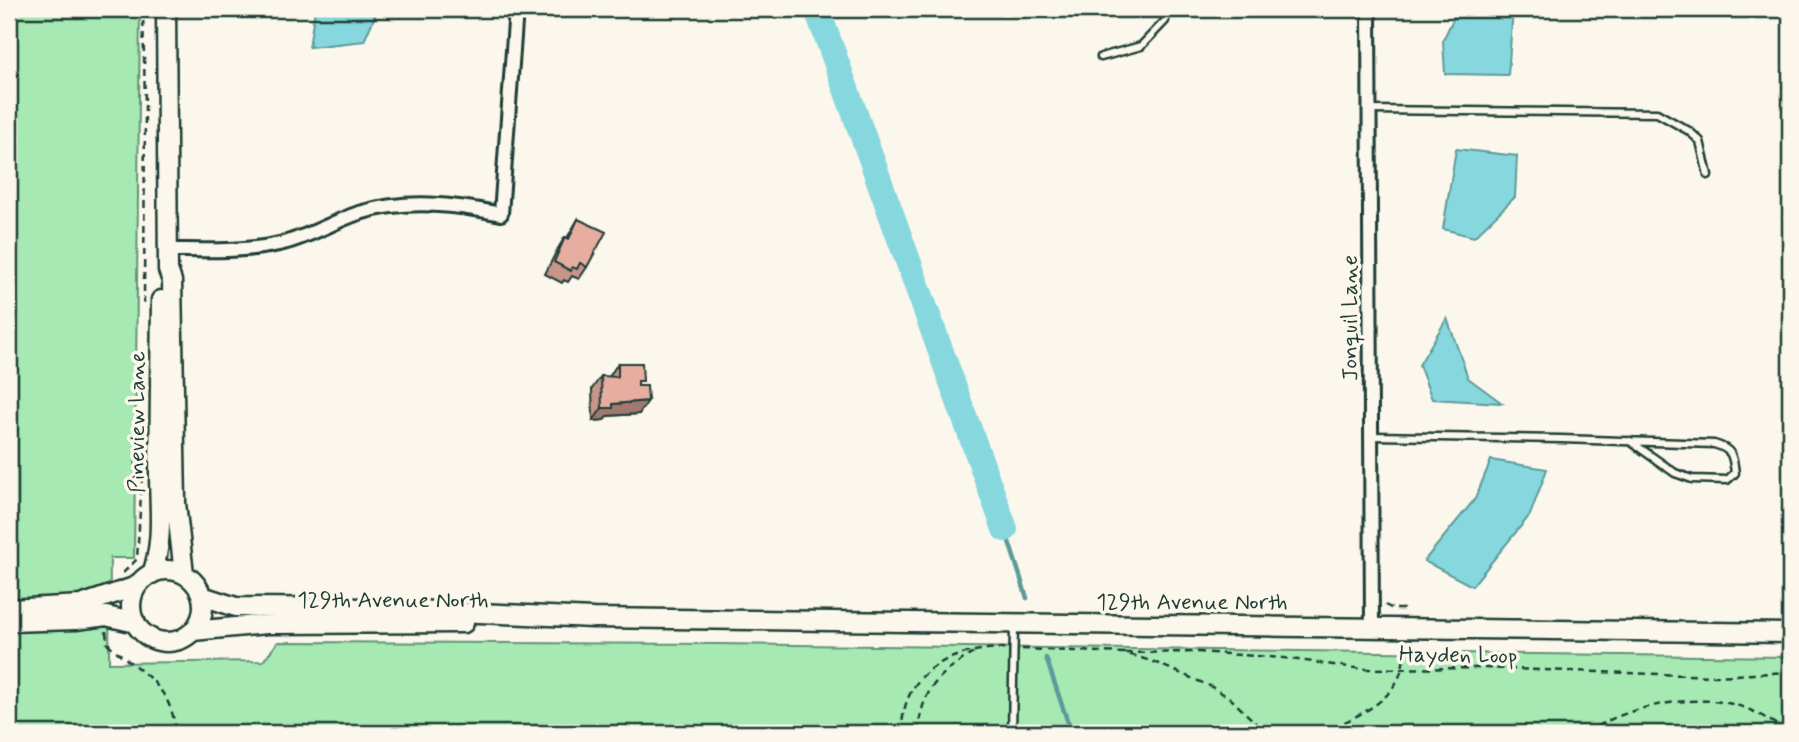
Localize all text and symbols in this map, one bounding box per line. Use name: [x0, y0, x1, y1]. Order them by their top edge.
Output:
street label: Jonquil Lane: [1336, 255, 1366, 381]
street label: Pineview Lane: [123, 351, 153, 493]
street label: 129th Avenue North: [297, 586, 489, 616]
street label: 129th Avenue North: [1096, 588, 1288, 618]
street label: Hayden Loop: [1399, 640, 1517, 672]

